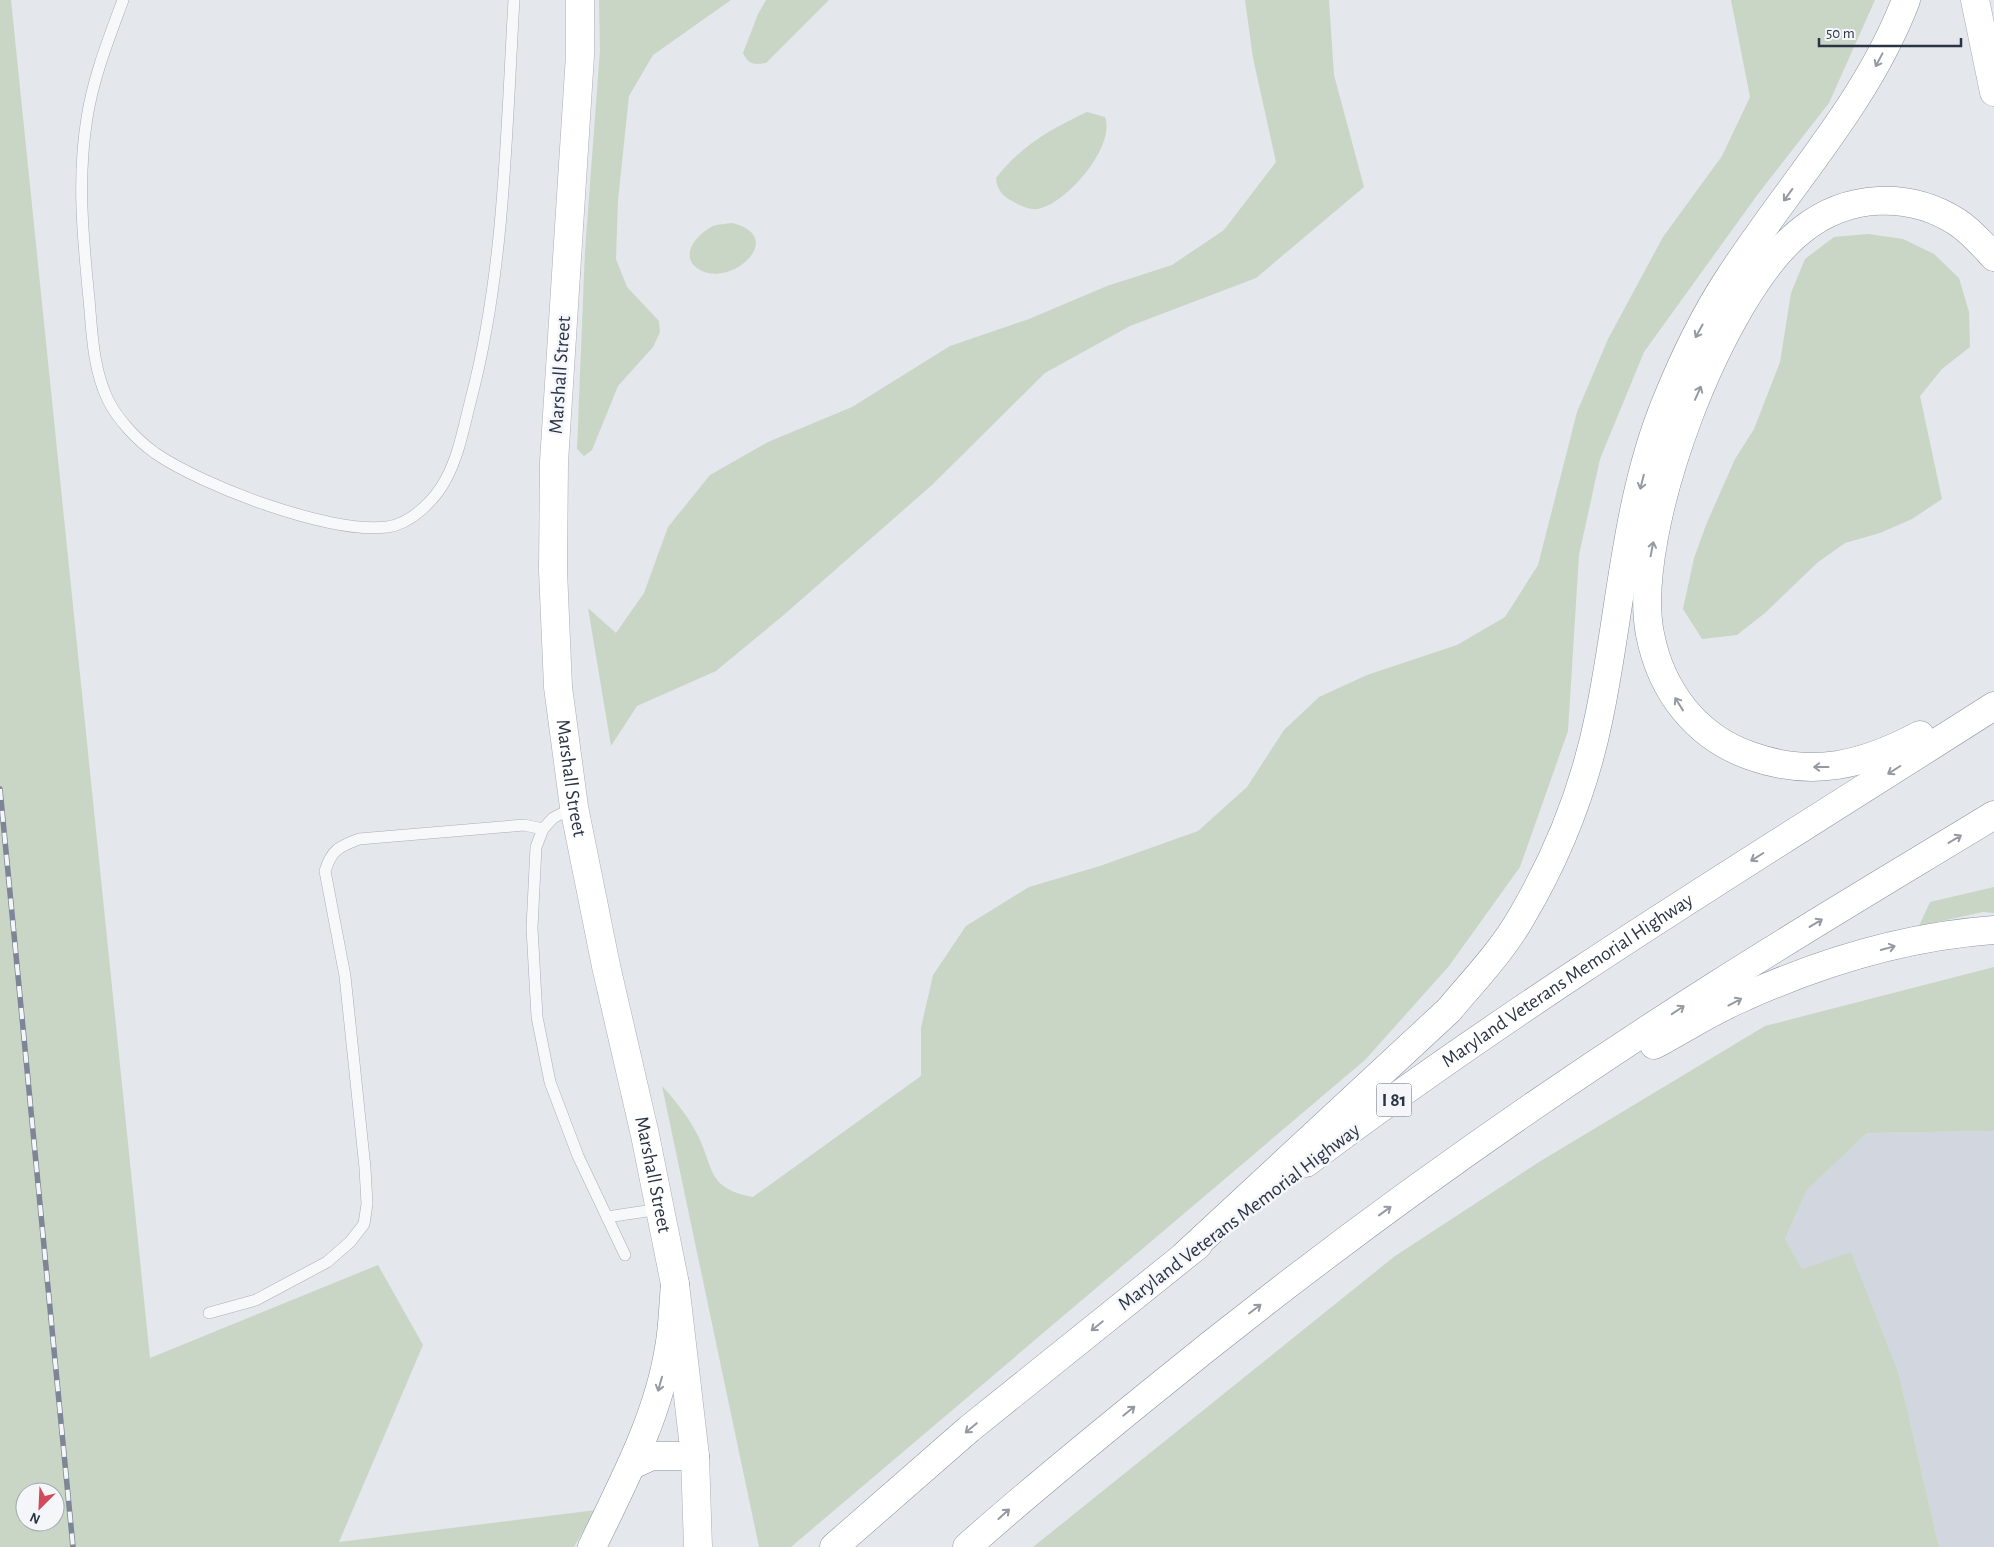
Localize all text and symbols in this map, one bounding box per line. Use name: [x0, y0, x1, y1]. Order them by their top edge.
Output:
scale bar: [1819, 15, 1962, 47]
text: 50 m: [1826, 26, 1855, 41]
one-way arrow: [1874, 53, 1884, 68]
one-way arrow: [1783, 188, 1793, 202]
street label: Marshall Street: [546, 315, 574, 435]
one-way arrow: [1694, 323, 1704, 337]
one-way arrow: [1694, 386, 1703, 401]
one-way arrow: [1636, 474, 1646, 490]
one-way arrow: [1648, 541, 1657, 557]
one-way arrow: [1674, 697, 1684, 711]
street label: Marshall Street: [552, 718, 590, 839]
one-way arrow: [1813, 762, 1830, 772]
one-way arrow: [1887, 765, 1901, 775]
one-way arrow: [1947, 833, 1961, 843]
one-way arrow: [1750, 852, 1764, 862]
street label: Maryland Veterans Memorial Highway: [1438, 889, 1697, 1071]
one-way arrow: [1809, 918, 1823, 928]
one-way arrow: [1879, 943, 1895, 952]
one-way arrow: [1727, 997, 1742, 1006]
one-way arrow: [1671, 1005, 1685, 1015]
road number: I 81: [1376, 1084, 1412, 1116]
street label: Marshall Street: [631, 1114, 675, 1235]
street label: Maryland Veterans Memorial Highway: [1114, 1119, 1364, 1314]
one-way arrow: [1378, 1206, 1391, 1217]
one-way arrow: [1248, 1304, 1262, 1314]
one-way arrow: [1091, 1321, 1104, 1332]
one-way arrow: [655, 1375, 665, 1391]
one-way arrow: [1122, 1405, 1135, 1416]
one-way arrow: [964, 1423, 977, 1434]
north arrow: [15, 1482, 65, 1532]
one-way arrow: [997, 1509, 1010, 1520]
text: N: [28, 1510, 42, 1526]

